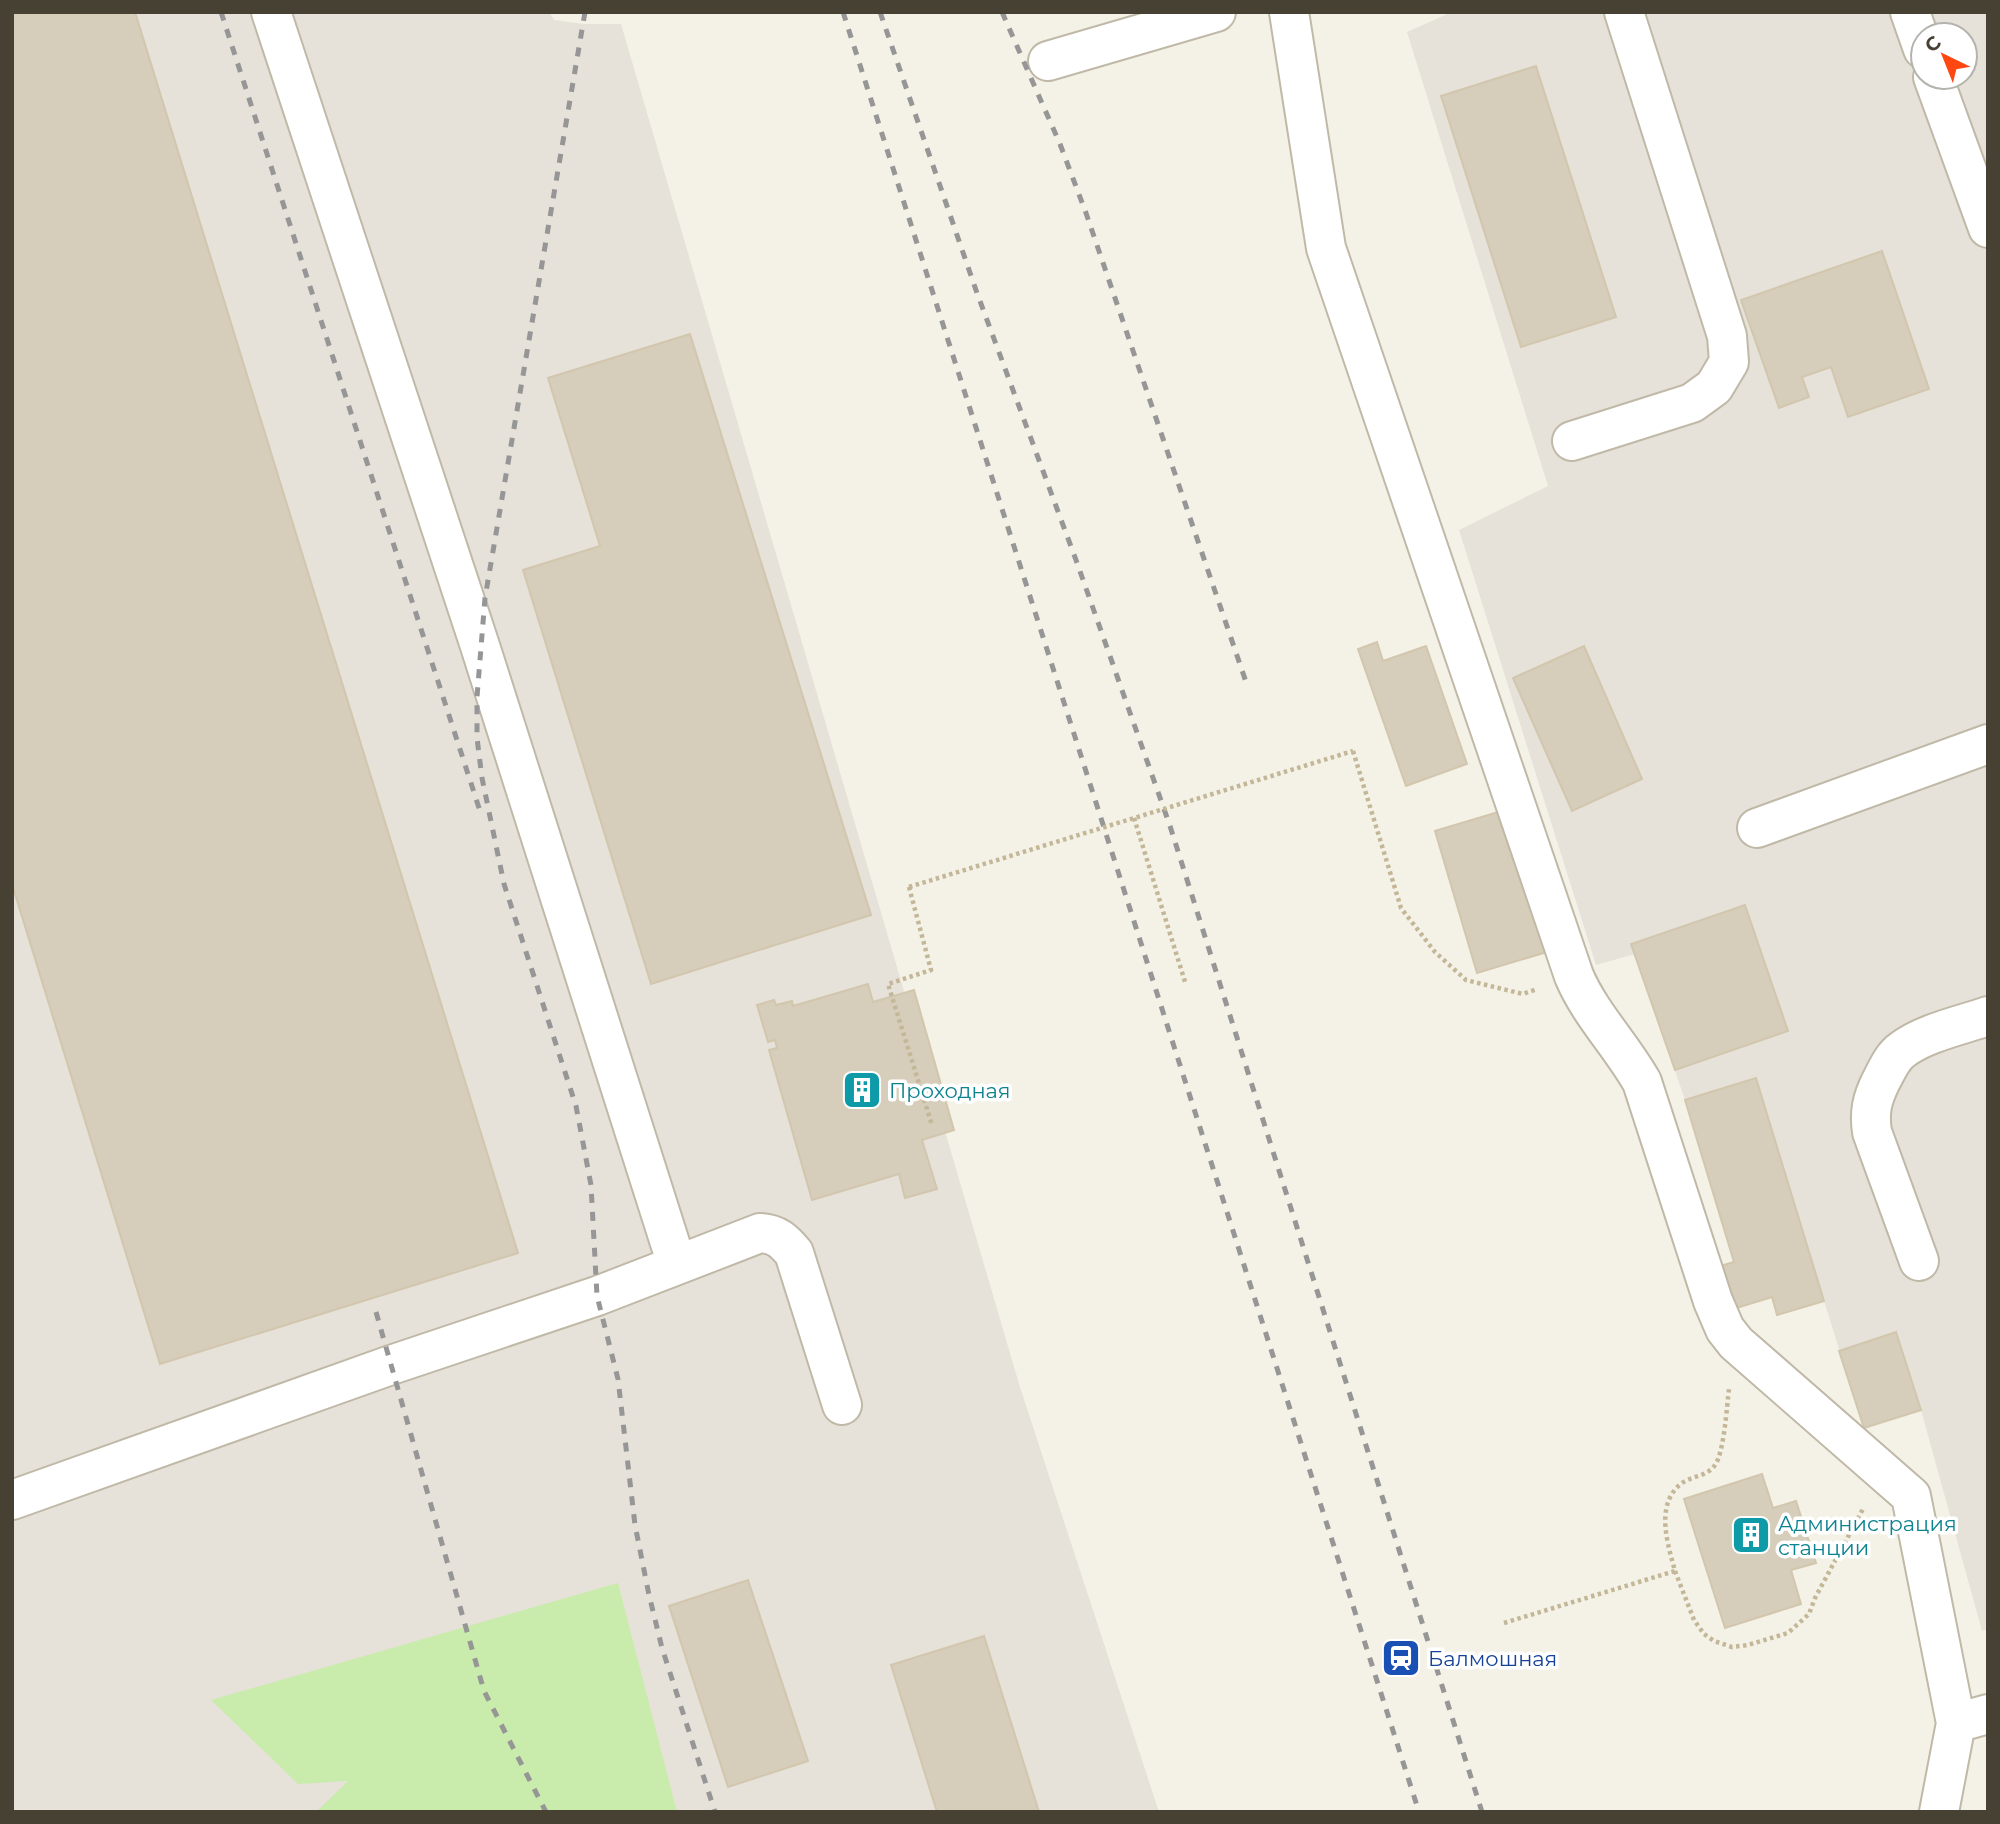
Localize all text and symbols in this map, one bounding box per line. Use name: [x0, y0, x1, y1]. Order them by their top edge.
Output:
north arrow: [1909, 21, 1979, 91]
text: С: [1920, 31, 1946, 57]
building icon: Проходная: [841, 1069, 883, 1111]
place label: Проходная: [889, 1078, 1011, 1103]
place label: Администрация станции: [1778, 1511, 1957, 1560]
building icon: Администрация станции: [1730, 1514, 1772, 1556]
station icon: Балмошная: [1380, 1637, 1422, 1679]
place label: Балмошная: [1428, 1646, 1557, 1671]

